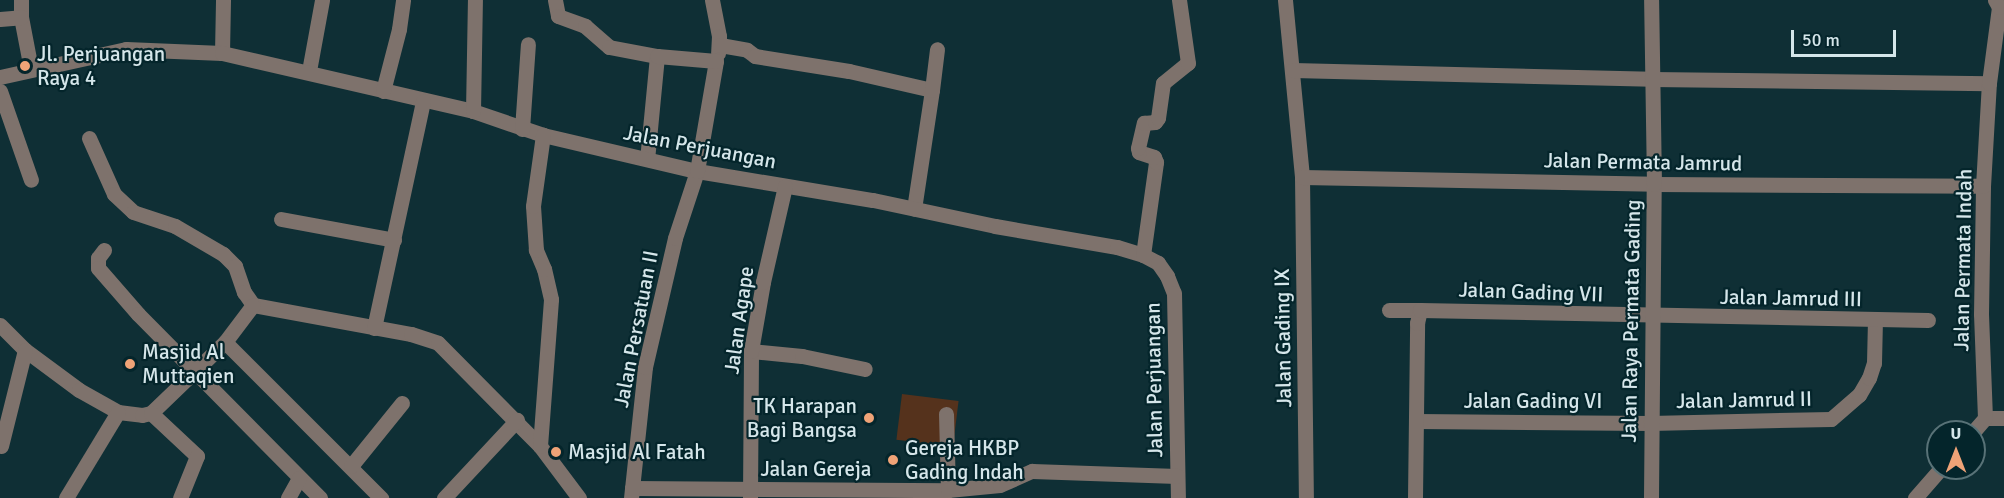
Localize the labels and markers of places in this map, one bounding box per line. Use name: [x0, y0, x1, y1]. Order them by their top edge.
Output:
place label: Jl. Perjuangan Raya 4: [37, 41, 165, 91]
marker: Jl. Perjuangan Raya 4: [18, 59, 32, 73]
place label: Masjid Al Muttaqien: [142, 339, 234, 389]
marker: Masjid Al Muttaqien: [123, 357, 137, 371]
place label: TK Harapan Bagi Bangsa: [747, 393, 857, 443]
marker: TK Harapan Bagi Bangsa: [862, 411, 876, 425]
place label: Gereja HKBP Gading Indah: [905, 435, 1024, 485]
place label: Masjid Al Fatah: [568, 439, 706, 465]
marker: Masjid Al Fatah: [549, 445, 563, 459]
marker: Gereja HKBP Gading Indah: [886, 453, 900, 467]

